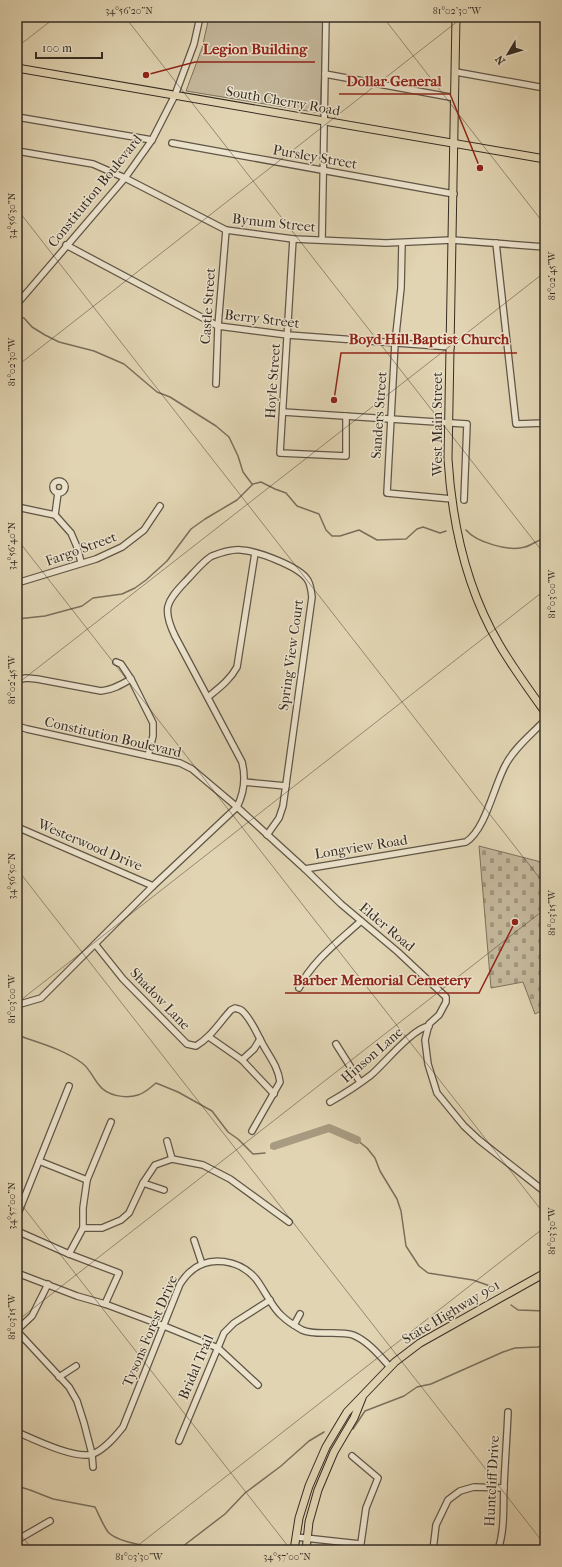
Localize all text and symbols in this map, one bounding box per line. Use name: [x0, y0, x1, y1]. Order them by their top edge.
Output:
text: 34°56'20"N: [105, 5, 153, 17]
text: 81°02'30"W: [433, 5, 482, 17]
scale bar: [36, 34, 102, 60]
north arrow: [488, 34, 528, 74]
callout: Legion Building: [195, 35, 315, 62]
text: Legion Building: [203, 40, 308, 58]
text: 100 m: [42, 41, 72, 55]
text: N: [492, 52, 508, 67]
callout: Dollar General: [339, 67, 450, 94]
text: Dollar General: [346, 72, 443, 90]
street label: South Cherry Road: [225, 83, 342, 119]
street label: Constitution Boulevard: [44, 131, 146, 251]
street label: Pursley Street: [272, 141, 358, 173]
text: 34°56'30"N: [6, 192, 18, 239]
street label: Bynum Street: [231, 210, 317, 236]
text: 81°02'45"W: [546, 250, 558, 300]
street label: Castle Street: [197, 267, 219, 345]
street label: Berry Street: [224, 306, 300, 332]
callout: Boyd Hill Baptist Church: [341, 326, 517, 353]
text: Boyd Hill Baptist Church: [349, 330, 510, 348]
text: 81°02'30"W: [6, 337, 18, 386]
street label: Hoyle Street: [262, 343, 284, 419]
street label: Sanders Street: [367, 371, 391, 459]
street label: West Main Street: [429, 372, 446, 477]
text: 34°56'40"N: [6, 521, 18, 570]
street label: Fargo Street: [43, 528, 119, 570]
text: 81°03'00"W: [546, 568, 558, 618]
street label: Spring View Court: [275, 598, 307, 712]
text: 81°02'45"W: [6, 654, 18, 704]
street label: Constitution Boulevard: [43, 713, 184, 761]
street label: Westerwood Drive: [34, 815, 145, 875]
street label: Longview Road: [313, 831, 409, 863]
text: 34°56'50"N: [6, 852, 18, 899]
text: 81°03'15"W: [546, 889, 558, 936]
street label: Elder Road: [356, 899, 418, 955]
street label: Shadow Lane: [126, 965, 194, 1034]
callout: Barber Memorial Cemetery: [285, 966, 479, 993]
text: Barber Memorial Cemetery: [293, 971, 472, 989]
text: 81°03'00"W: [6, 973, 18, 1023]
street label: Hinson Lane: [338, 1023, 407, 1087]
text: 34°57'00"N: [6, 1182, 18, 1230]
text: 81°03'30"W: [546, 1206, 558, 1255]
street label: Tysons Forest Drive: [119, 1273, 181, 1389]
street label: State Highway 901: [399, 1276, 503, 1348]
text: 81°03'15"W: [6, 1293, 18, 1340]
street label: Bridal Trail: [175, 1332, 217, 1402]
street label: Huntcliff Drive: [481, 1435, 503, 1527]
text: 81°03'30"W: [115, 1551, 164, 1563]
text: 34°57'00"N: [263, 1551, 311, 1563]

